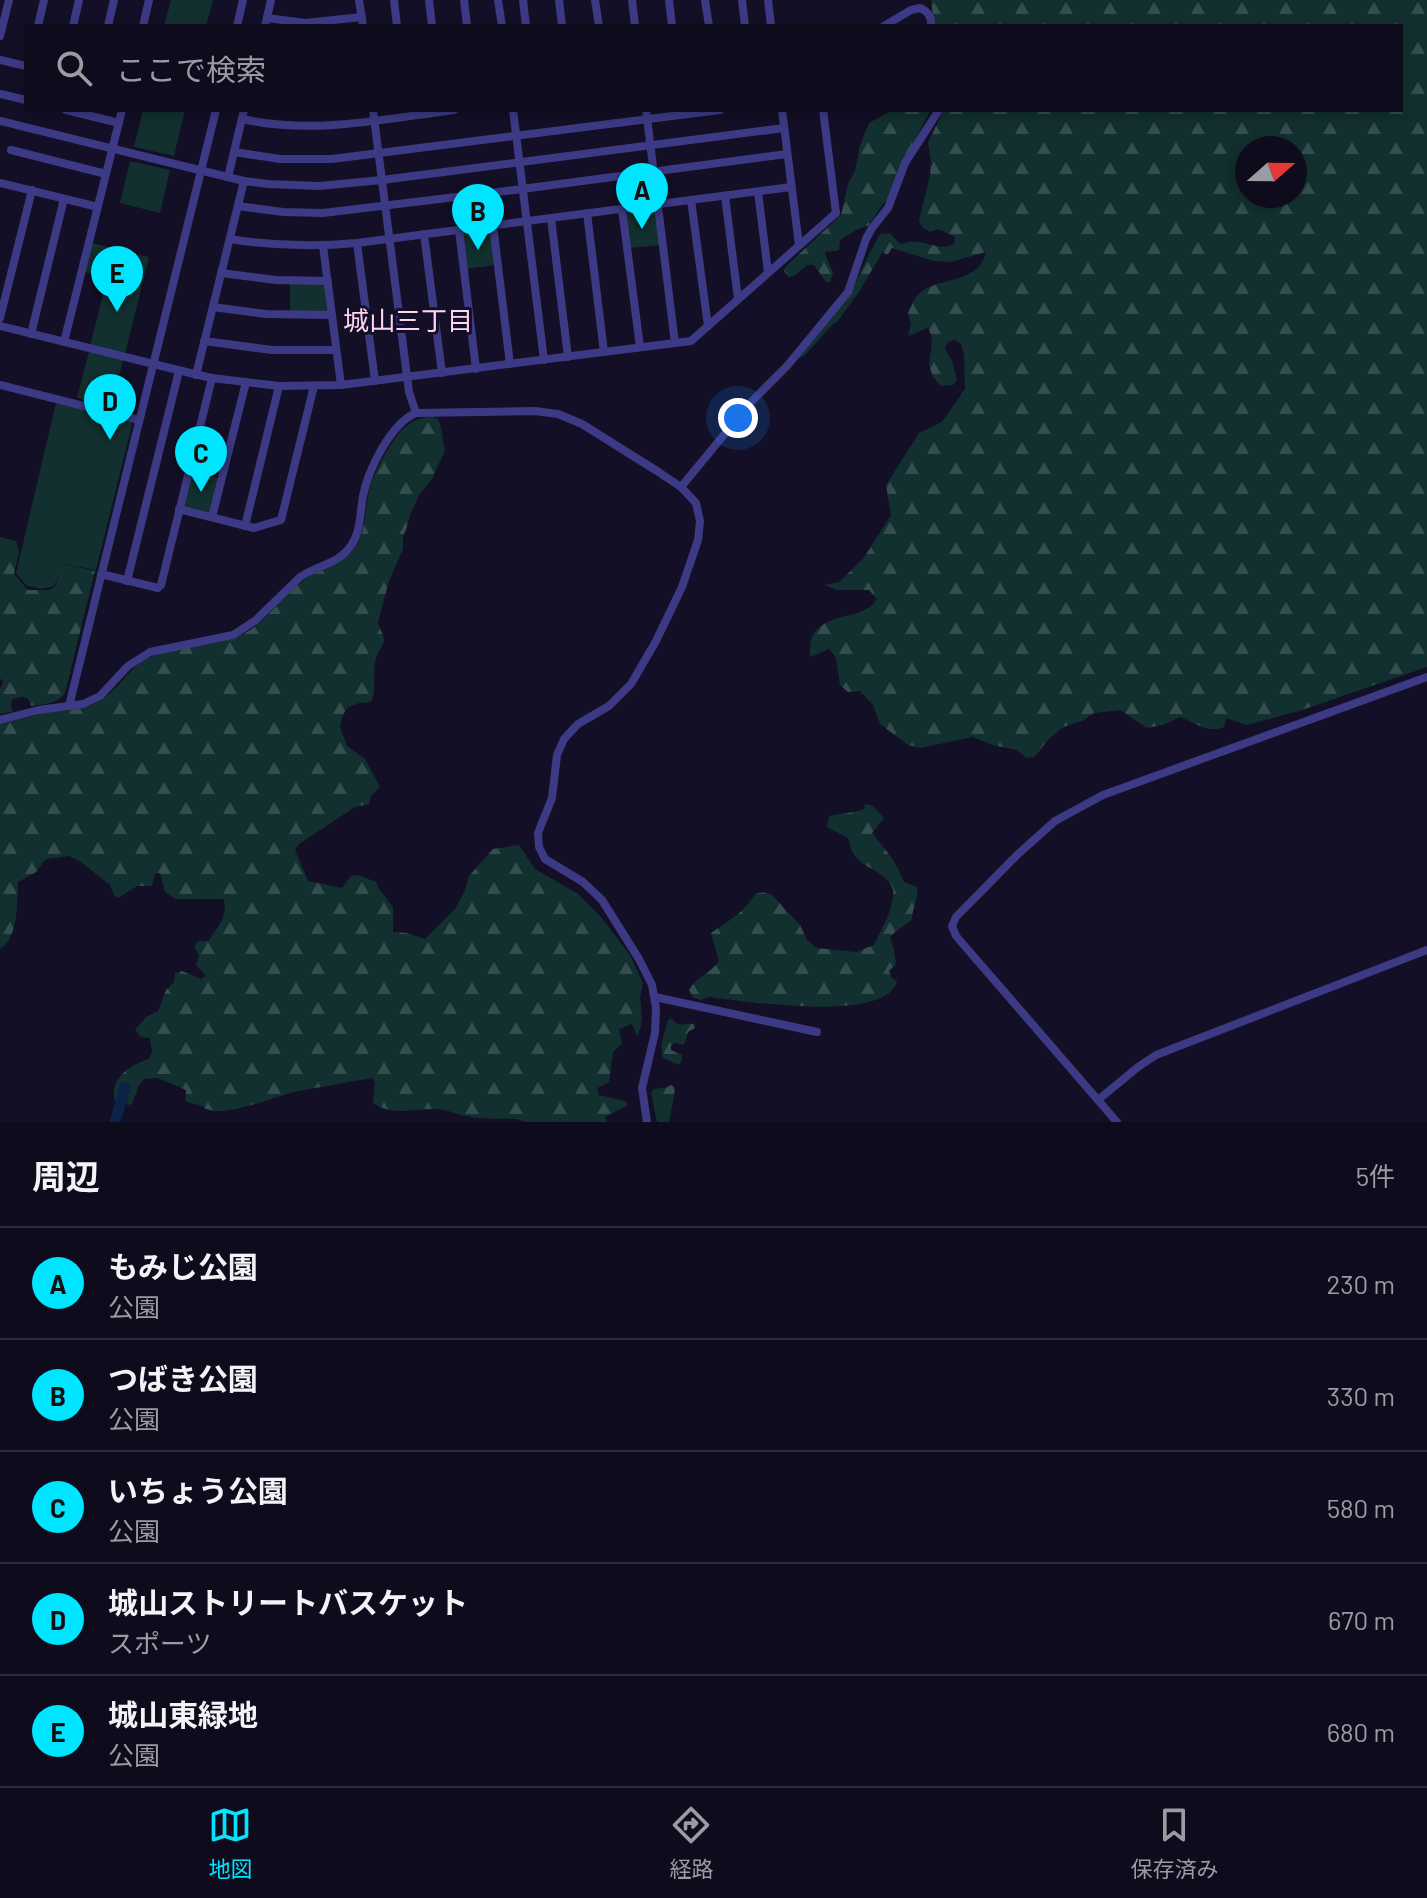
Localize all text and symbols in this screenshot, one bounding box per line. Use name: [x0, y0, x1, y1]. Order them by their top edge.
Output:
search box: [24, 24, 1403, 112]
icon: search: [52, 46, 96, 90]
text: ここで検索: [116, 51, 266, 87]
north arrow: [1235, 136, 1307, 208]
pin: A: [616, 163, 668, 229]
pin: B: [452, 184, 504, 250]
pin: E: [91, 246, 143, 312]
district label: 城山三丁目: [343, 304, 473, 335]
pin: D: [84, 374, 136, 440]
your location: [718, 398, 758, 438]
pin: C: [175, 426, 227, 492]
text: 周辺: [32, 1155, 100, 1196]
text: 5件: [1356, 1160, 1395, 1191]
text: もみじ公園: [108, 1248, 258, 1284]
text: A: [49, 1268, 67, 1299]
text: 230 m: [1326, 1268, 1395, 1299]
text: 公園: [108, 1291, 160, 1322]
text: つばき公園: [108, 1360, 258, 1396]
text: B: [50, 1380, 66, 1411]
text: 330 m: [1327, 1380, 1395, 1411]
text: 公園: [108, 1403, 160, 1434]
text: いちょう公園: [108, 1472, 288, 1508]
text: C: [50, 1492, 66, 1523]
text: 580 m: [1327, 1492, 1395, 1523]
text: 公園: [108, 1515, 160, 1546]
text: 城山ストリートバスケット: [108, 1584, 468, 1620]
text: D: [50, 1604, 66, 1635]
text: 670 m: [1328, 1604, 1395, 1635]
text: スポーツ: [108, 1627, 211, 1658]
text: 城山東緑地: [108, 1696, 258, 1732]
text: E: [50, 1716, 66, 1747]
text: 680 m: [1327, 1716, 1395, 1747]
text: 公園: [108, 1739, 160, 1770]
tab: 地図: [208, 1803, 253, 1883]
tab: 経路: [669, 1803, 714, 1883]
tab: 保存済み: [1130, 1803, 1219, 1883]

